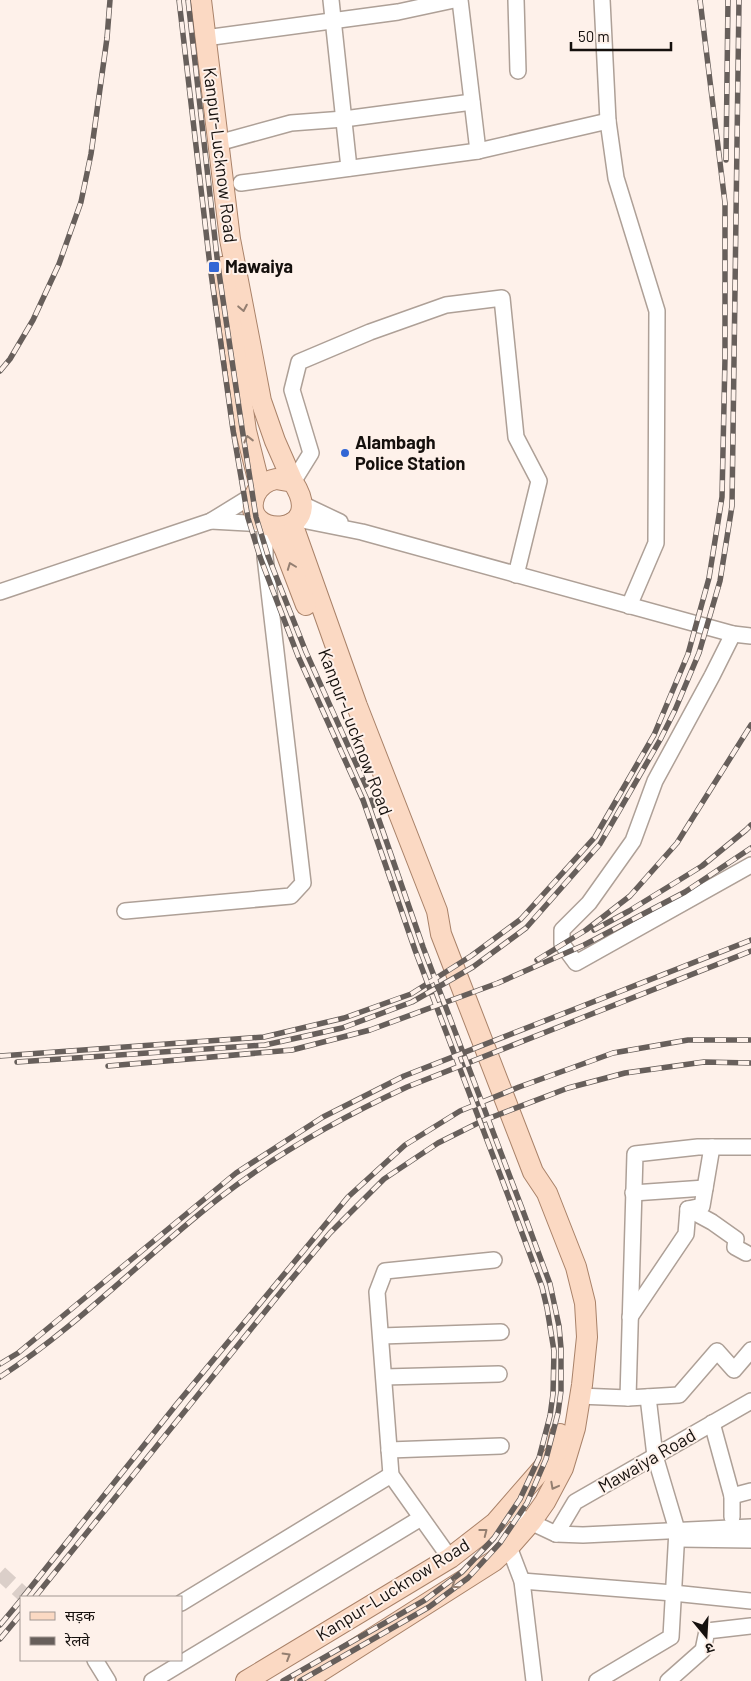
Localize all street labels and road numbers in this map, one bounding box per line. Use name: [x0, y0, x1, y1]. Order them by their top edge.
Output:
street label: Kanpur-Lucknow Road: [199, 66, 243, 244]
street label: Kanpur-Lucknow Road: [314, 645, 398, 818]
street label: Mawaiya Road: [594, 1423, 699, 1497]
street label: Kanpur-Lucknow Road: [312, 1533, 473, 1645]

